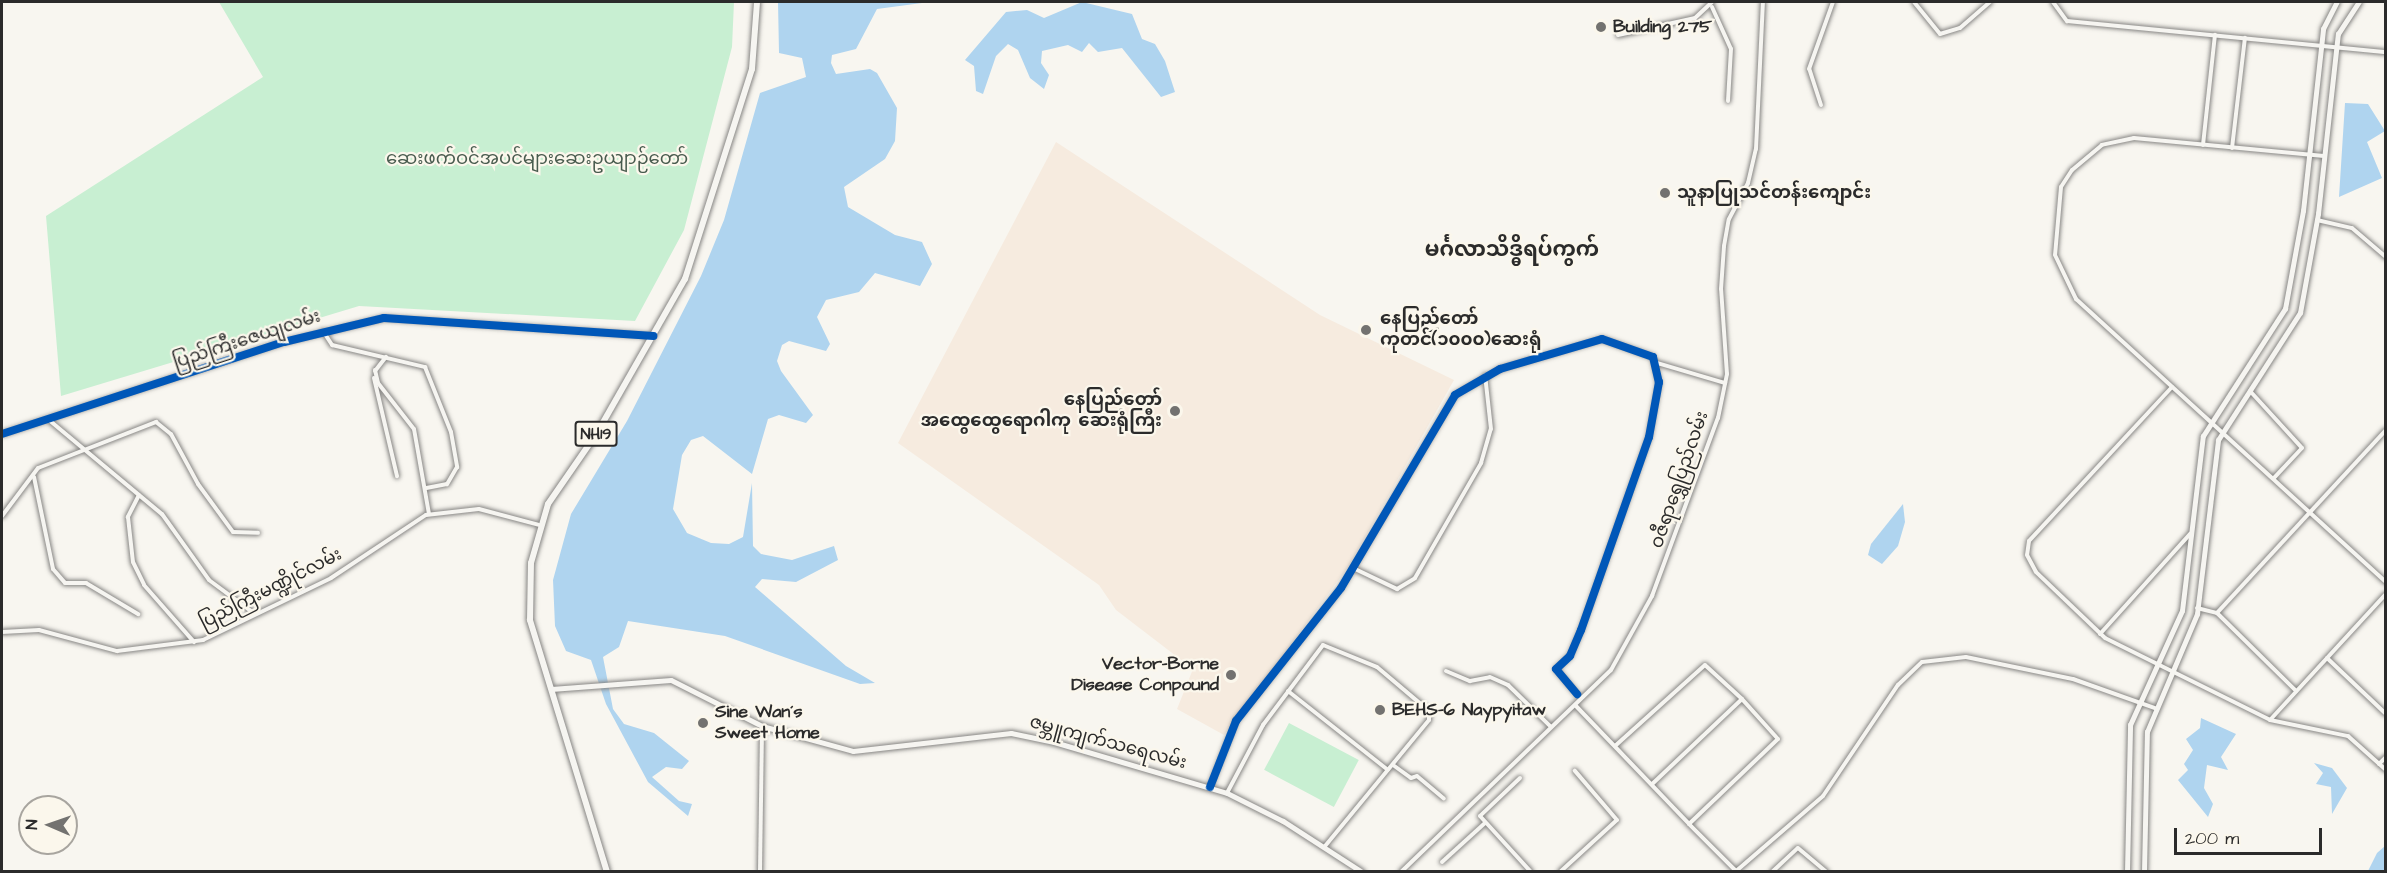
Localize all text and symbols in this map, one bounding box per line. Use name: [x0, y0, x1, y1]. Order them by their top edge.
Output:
place label: Building 275: [1613, 16, 1712, 38]
marker: Building 275: [1594, 20, 1608, 34]
park label: ဆေးဖက်ဝင်အပင်များဆေးဥယျာဉ်တော်: [386, 148, 688, 170]
place label: သူနာပြုသင်တန်းကျောင်း: [1677, 182, 1871, 204]
marker: သူနာပြုသင်တန်းကျောင်း: [1658, 186, 1672, 200]
district label: မင်္ဂလာသိဒ္ဓိရပ်ကွက်: [1425, 237, 1599, 263]
street label: ပြည်ကြီးဇေယျလမ်း: [171, 306, 323, 374]
place label: နေပြည်တော် ကုတင်(၁၀၀၀)ဆေးရုံ: [1380, 309, 1542, 352]
marker: နေပြည်တော် ကုတင်(၁၀၀၀)ဆေးရုံ: [1357, 321, 1375, 339]
place label: နေပြည်တော် အထွေထွေရောဂါကု ဆေးရုံကြီး: [921, 390, 1162, 432]
marker: နေပြည်တော် အထွေထွေရောဂါကု ဆေးရုံကြီး: [1166, 402, 1184, 420]
street label: ဝဇီရာရွှေပြည်လမ်း: [1646, 409, 1714, 551]
road number: NH19: [574, 421, 618, 447]
street label: ပြည်ကြီးမဏ္ဍိုင်လမ်း: [196, 544, 346, 634]
place label: Vector-Borne Disease Conpound: [1071, 654, 1219, 696]
marker: Vector-Borne Disease Conpound: [1224, 668, 1238, 682]
place label: BEHS-6 Naypyitaw: [1392, 699, 1546, 721]
place label: Sine Wan´s Sweet Home: [715, 702, 820, 744]
marker: BEHS-6 Naypyitaw: [1373, 703, 1387, 717]
street label: ဇမ္ဘူကျက်သရေလမ်း: [1027, 712, 1189, 774]
marker: Sine Wan´s Sweet Home: [696, 716, 710, 730]
north arrow: [18, 795, 78, 855]
scale bar: [2177, 816, 2326, 854]
text: N: [21, 819, 43, 830]
text: 200 m: [2185, 826, 2239, 851]

